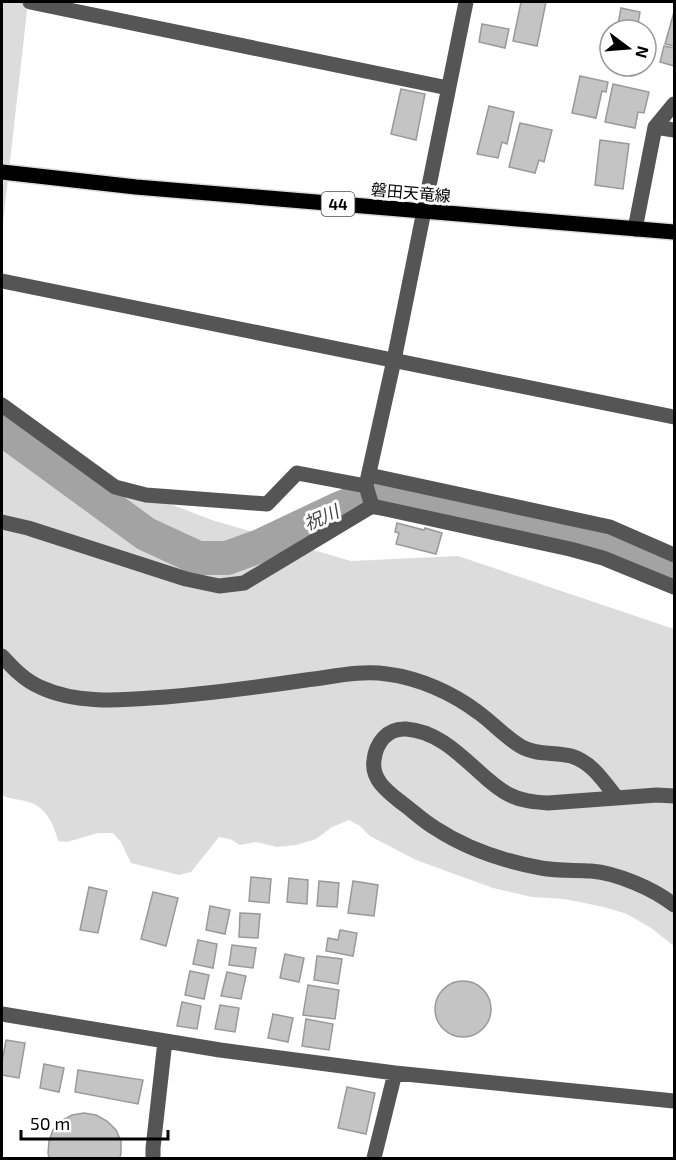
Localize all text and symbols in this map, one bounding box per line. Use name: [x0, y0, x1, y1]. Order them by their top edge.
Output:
north arrow: [598, 18, 658, 78]
text: N: [632, 44, 654, 60]
street label: 磐田天竜線: [370, 179, 452, 205]
road number: 44: [322, 192, 354, 216]
water label: 祝川: [300, 499, 344, 534]
scale bar: [21, 1103, 168, 1141]
text: 50 m: [30, 1112, 70, 1134]

